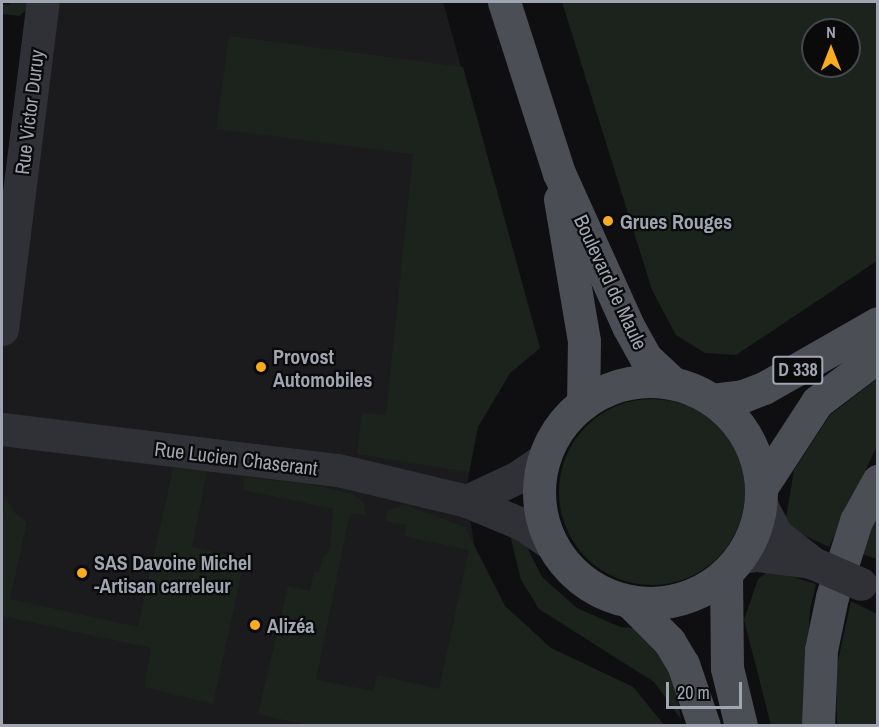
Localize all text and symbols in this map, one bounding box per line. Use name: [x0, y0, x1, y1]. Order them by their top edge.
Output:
north arrow: [801, 18, 861, 78]
text: N: [826, 21, 836, 43]
street label: Rue Victor Duruy: [9, 48, 49, 176]
place label: Grues Rouges: [620, 209, 732, 233]
street label: Boulevard de Maule: [569, 211, 653, 353]
marker: Grues Rouges: [601, 214, 615, 228]
place label: Provost Automobiles: [273, 344, 372, 391]
road number: D 338: [771, 355, 825, 385]
marker: Provost Automobiles: [254, 360, 268, 374]
street label: Rue Lucien Chaserant: [153, 436, 319, 480]
place label: SAS Davoine Michel -Artisan carreleur: [94, 550, 252, 597]
marker: SAS Davoine Michel -Artisan carreleur: [75, 566, 89, 580]
place label: Alizéa: [267, 613, 314, 637]
marker: Alizéa: [248, 618, 262, 632]
scale bar: [669, 670, 746, 708]
text: 20 m: [677, 680, 710, 705]

